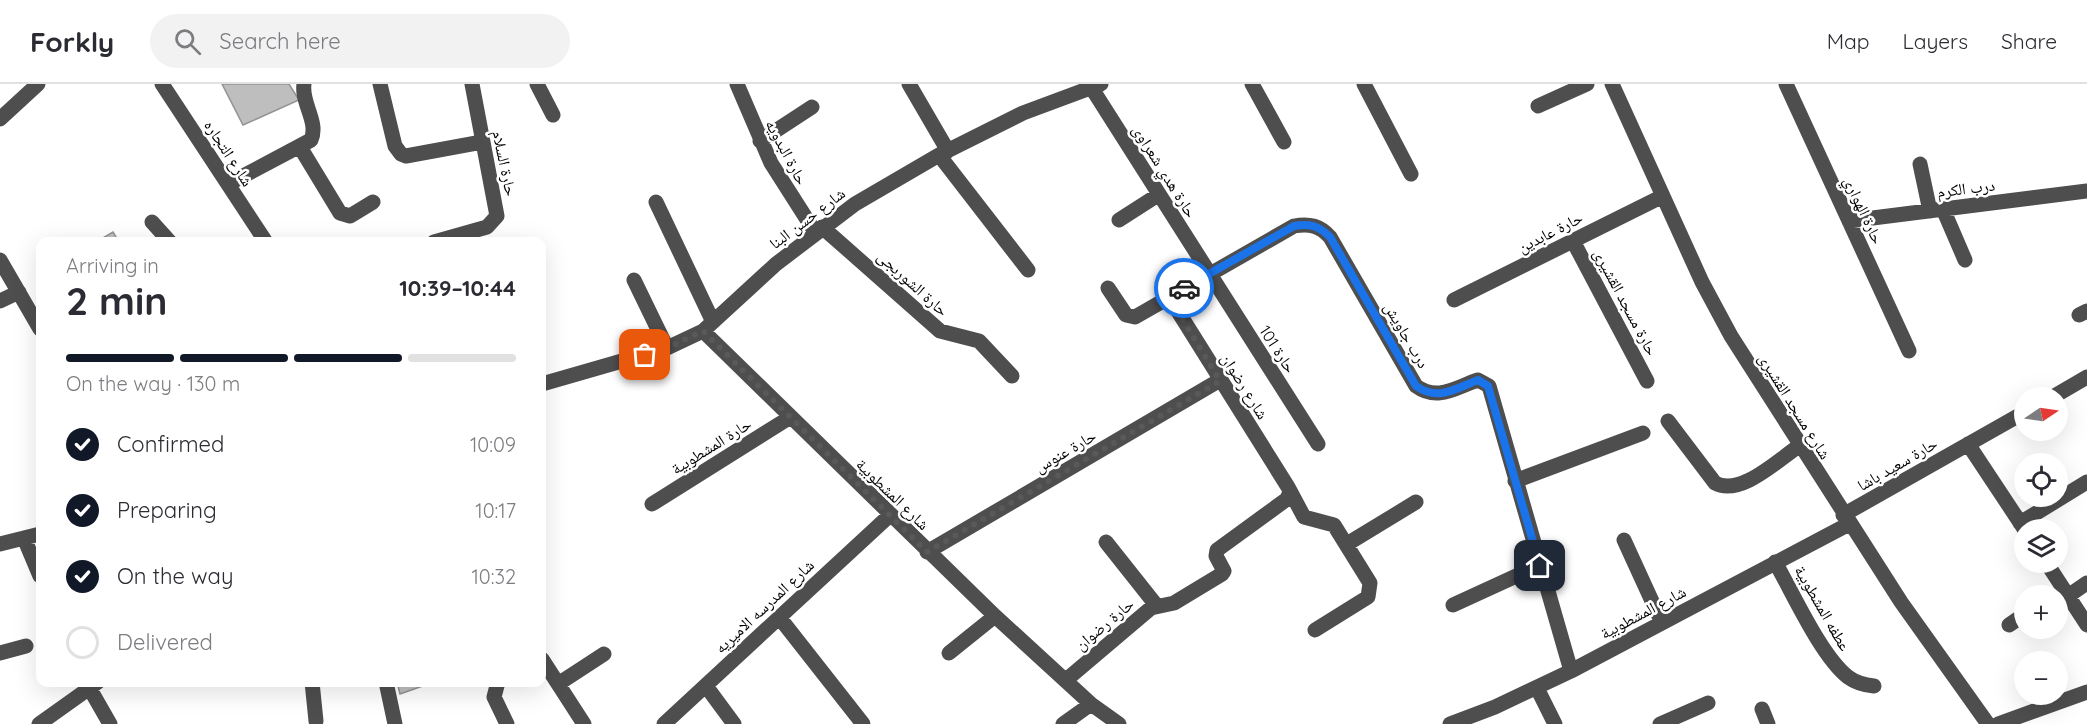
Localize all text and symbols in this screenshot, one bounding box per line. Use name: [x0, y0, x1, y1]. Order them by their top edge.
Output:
search box: [150, 14, 570, 68]
text: Forkly: [30, 24, 114, 59]
icon: search: [171, 25, 204, 58]
text: Search here: [219, 27, 341, 55]
text: Map: [1827, 28, 1870, 54]
text: Layers: [1903, 28, 1968, 54]
text: Share: [2001, 28, 2057, 54]
street label: شارع التجاره: [199, 116, 258, 191]
street label: حارة البدويه: [762, 116, 812, 188]
street label: حارة هدي شعراوى: [1126, 121, 1202, 223]
street label: حارة السلام: [487, 128, 522, 198]
street label: حارة الهواري: [1837, 173, 1888, 248]
street label: درب الكرم: [1936, 175, 1996, 202]
street label: شارع حسن البنا: [765, 183, 850, 254]
street label: حارة عابدين: [1514, 207, 1586, 258]
street label: حارة مسجد القشيرى: [1589, 245, 1663, 359]
street label: حارة الشوربجى: [873, 246, 953, 321]
text: Arriving in: [66, 253, 159, 278]
courier: [1154, 258, 1214, 318]
icon: car: [1168, 272, 1201, 305]
text: 10:39–10:44: [399, 274, 516, 302]
text: 2 min: [66, 276, 168, 325]
street label: درب جاويش: [1379, 298, 1434, 372]
street label: حارة 101: [1255, 321, 1301, 377]
pin: [619, 329, 670, 380]
icon: bag: [628, 338, 661, 371]
street label: شارع رضوان: [1216, 349, 1273, 423]
street label: شارع مسجد القشيرى: [1753, 349, 1836, 463]
text: On the way · 130 m: [66, 371, 240, 396]
north arrow: [2014, 387, 2068, 441]
map controls: [2014, 387, 2068, 705]
street label: حارة المشطوبية: [667, 413, 755, 479]
street label: حارة عنوس: [1031, 425, 1100, 477]
icon: check: [66, 428, 99, 461]
text: Confirmed: [117, 430, 224, 458]
text: 10:09: [470, 432, 516, 457]
street label: حارة سعيد باشا: [1853, 433, 1941, 495]
button: locate: [2014, 453, 2068, 507]
street label: شارع المشطوبية: [851, 454, 934, 535]
icon: check: [66, 494, 99, 527]
text: Preparing: [117, 496, 217, 524]
text: 10:17: [475, 498, 516, 523]
button: layers: [2014, 519, 2068, 573]
pin: [1514, 540, 1565, 591]
icon: home: [1523, 549, 1556, 582]
street label: شارع المدرسه الاميريه: [710, 555, 819, 658]
icon: check: [66, 560, 99, 593]
text: On the way: [117, 562, 233, 590]
street label: عطفه المشطوبية: [1791, 562, 1855, 654]
text: 10:32: [471, 564, 516, 589]
street label: شارع المشطوبية: [1597, 581, 1690, 644]
button: +: [2014, 585, 2068, 639]
street label: حارة رضوان: [1070, 594, 1138, 655]
text: Delivered: [117, 628, 213, 656]
button: −: [2014, 651, 2068, 705]

